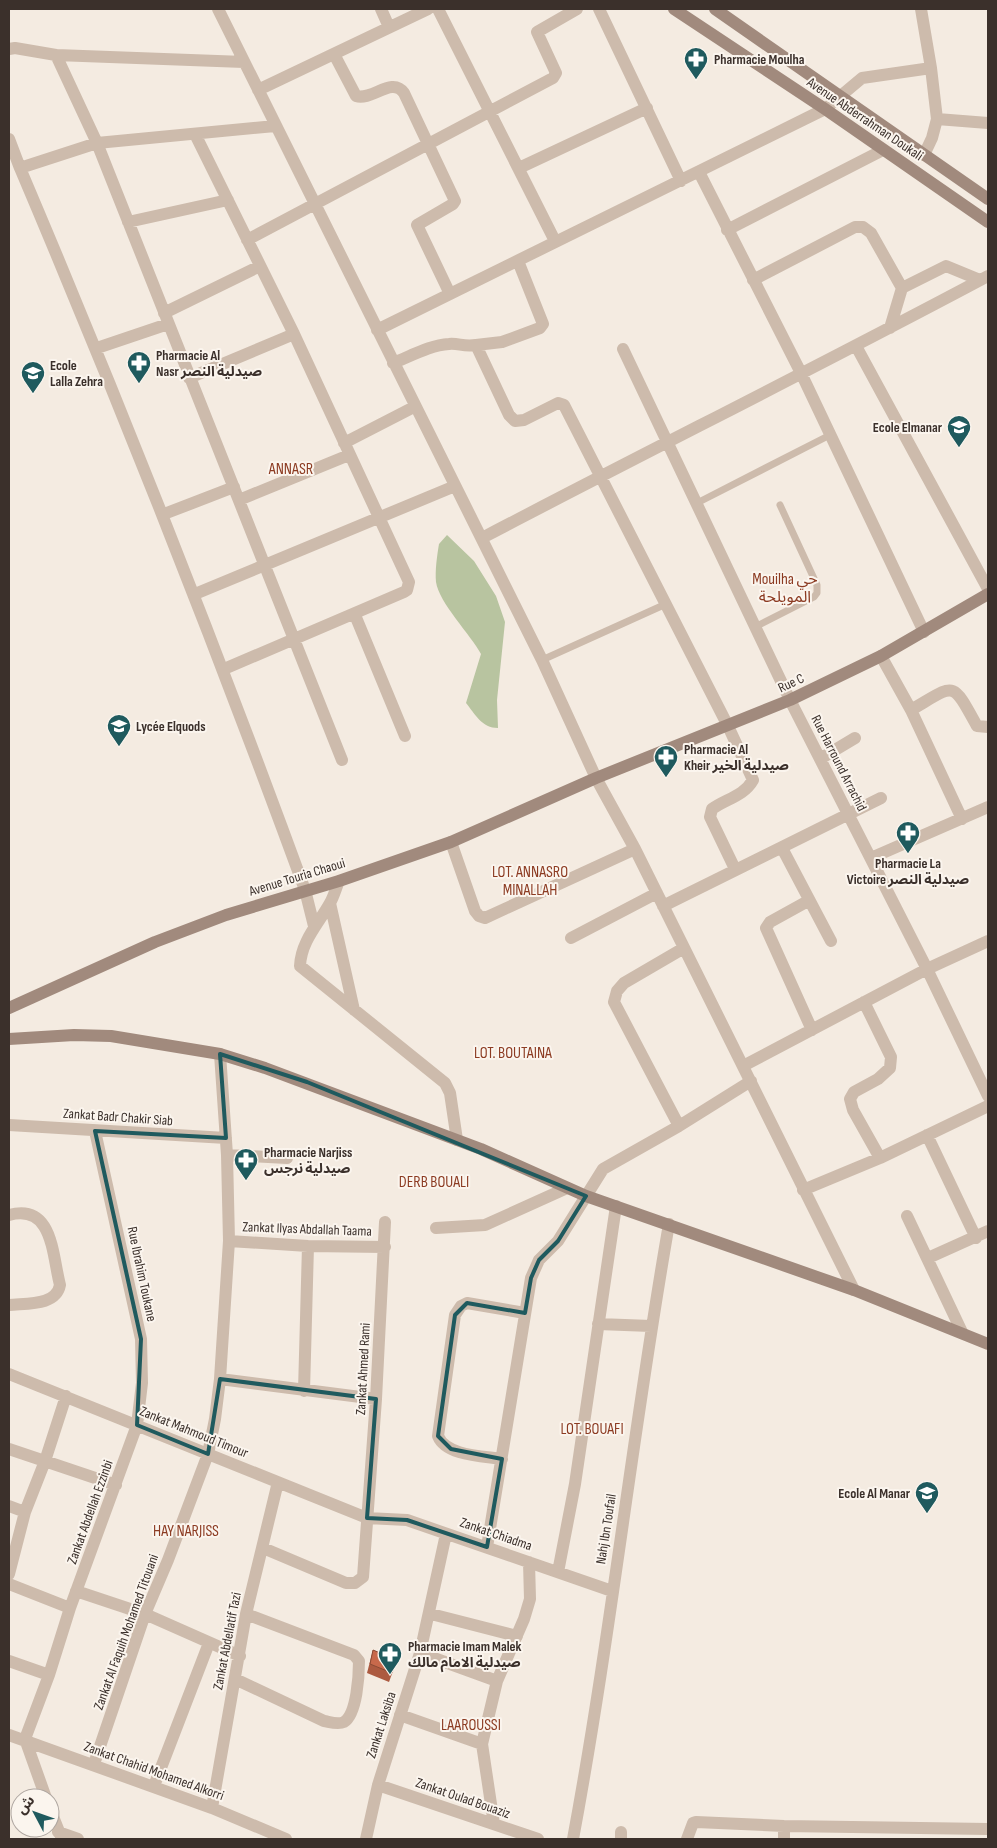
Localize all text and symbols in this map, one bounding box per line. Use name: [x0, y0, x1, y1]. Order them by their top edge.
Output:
pharmacy icon: Pharmacie Moulha: [683, 46, 709, 80]
place label: Pharmacie Moulha: [714, 51, 805, 68]
street label: Avenue Abderrahman Doukali: [803, 73, 926, 164]
place label: Pharmacie Al Nasr صيدلية النصر: [156, 347, 262, 380]
pharmacy icon: Pharmacie Al Nasr صيدلية النصر: [126, 350, 152, 384]
place label: Ecole Lalla Zehra: [50, 357, 103, 390]
school or university icon: Ecole Lalla Zehra: [20, 360, 46, 394]
school or university icon: Ecole Elmanar: [946, 414, 972, 448]
place label: Ecole Elmanar: [873, 419, 943, 436]
district label: ANNASR: [268, 460, 313, 479]
district label: Mouilha حي المويلحة: [752, 570, 818, 607]
street label: Rue C: [775, 670, 807, 696]
street label: Rue Harround Arrachid: [807, 712, 871, 814]
school or university icon: Lycée Elquods: [106, 713, 132, 747]
place label: Lycée Elquods: [136, 718, 206, 735]
place label: Pharmacie Al Kheir صيدلية الخير: [684, 741, 789, 774]
pharmacy icon: Pharmacie Al Kheir صيدلية الخير: [653, 744, 679, 778]
pharmacy icon: Pharmacie La Victoire صيدلية النصر: [895, 820, 921, 854]
street label: Avenue Touria Chaoui: [246, 854, 347, 900]
place label: Pharmacie La Victoire صيدلية النصر: [847, 855, 970, 888]
district label: LOT. ANNASRO MINALLAH: [492, 863, 568, 900]
district label: LOT. BOUTAINA: [474, 1044, 552, 1063]
street label: Zankat Badr Chakir Siab: [62, 1105, 174, 1129]
place label: Pharmacie Narjiss صيدلية نرجس: [264, 1144, 352, 1177]
pharmacy icon: Pharmacie Narjiss صيدلية نرجس: [233, 1147, 259, 1181]
district label: DERB BOUALI: [399, 1173, 469, 1192]
street label: Zankat Ilyas Abdallah Taama: [242, 1218, 372, 1240]
street label: Rue Ibrahim Toukane: [124, 1225, 160, 1323]
street label: Zankat Ahmed Rami: [352, 1322, 374, 1416]
street label: Zankat Mahmoud Timour: [137, 1402, 251, 1462]
district label: LOT. BOUAFI: [560, 1420, 624, 1439]
street label: Zankat Abdellah Ezzinbi: [63, 1458, 117, 1566]
school or university icon: Ecole Al Manar: [914, 1480, 940, 1514]
place label: Ecole Al Manar: [838, 1485, 911, 1502]
street label: Nahj Ibn Toufail: [592, 1493, 620, 1565]
street label: Zankat Chiadma: [458, 1514, 534, 1554]
district label: HAY NARJISS: [153, 1522, 219, 1541]
street label: Zankat Al Faquih Mohamed Titouani: [90, 1552, 162, 1712]
street label: Zankat Abdellatif Tazi: [209, 1591, 245, 1691]
place label: Pharmacie Imam Malek صيدلية الامام مالك: [408, 1638, 522, 1673]
pharmacy icon: Pharmacie Imam Malek صيدلية الامام مالك: [377, 1641, 403, 1675]
street label: Zankat Laksiba: [362, 1690, 400, 1760]
district label: LAAROUSSI: [441, 1716, 501, 1735]
street label: Zankat Chahid Mohamed Alkorri: [82, 1738, 226, 1804]
street label: Zankat Oulad Bouaziz: [413, 1774, 513, 1822]
north arrow: [10, 1788, 60, 1838]
text: ش: [13, 1792, 38, 1818]

